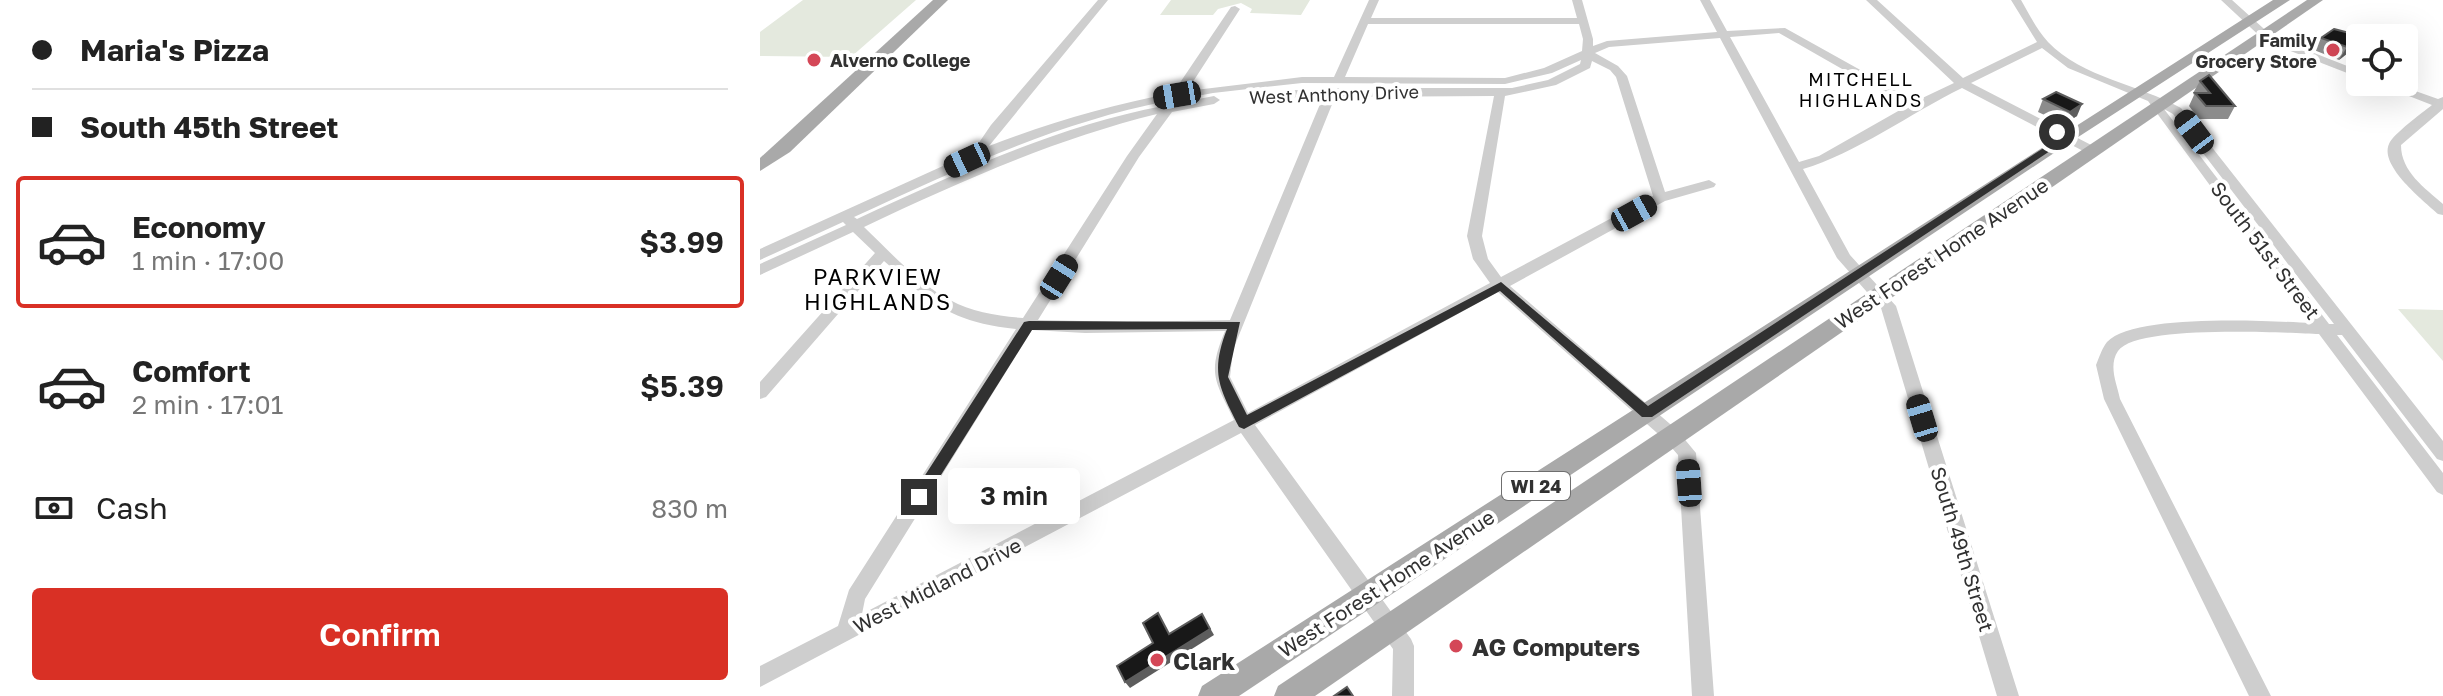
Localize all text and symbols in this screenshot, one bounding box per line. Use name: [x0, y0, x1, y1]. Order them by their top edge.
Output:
map controls: [2346, 24, 2418, 96]
button: locate: [2346, 24, 2418, 96]
place label: Family Grocery Store: [2195, 29, 2317, 72]
text: Maria's Pizza: [80, 32, 269, 68]
marker: Family Grocery Store: [2324, 41, 2342, 59]
place label: Alverno College: [830, 49, 971, 71]
marker: Alverno College: [805, 51, 823, 69]
district label: MITCHELL HIGHLANDS: [1799, 68, 1923, 111]
car: [1151, 79, 1203, 111]
street label: West Anthony Drive: [1249, 80, 1419, 108]
car: [2170, 106, 2218, 158]
text: South 45th Street: [80, 109, 339, 145]
route start: [2039, 114, 2075, 150]
car: [940, 139, 994, 181]
street label: West Forest Home Avenue: [1830, 173, 2052, 333]
street label: South 51st Street: [2206, 176, 2326, 324]
car: [1607, 191, 1661, 235]
icon: car: [36, 206, 108, 278]
text: Economy: [132, 209, 266, 245]
text: $3.99: [639, 224, 724, 260]
text: 1 min · 17:00: [132, 245, 284, 276]
car: [1036, 250, 1082, 304]
district label: PARKVIEW HIGHLANDS: [804, 263, 952, 315]
icon: car: [36, 350, 108, 422]
text: Comfort: [132, 353, 251, 389]
text: $5.39: [640, 368, 724, 404]
text: 2 min · 17:01: [132, 389, 283, 420]
car: [1904, 392, 1940, 444]
car: [1675, 458, 1703, 508]
street label: South 49th Street: [1927, 464, 1999, 634]
callout: 3 min: [947, 469, 1079, 525]
road number: WI 24: [1502, 472, 1570, 500]
route end: [901, 479, 937, 515]
text: 3 min: [980, 480, 1048, 511]
icon: cash: [32, 486, 76, 530]
text: Cash: [96, 490, 168, 526]
text: 830 m: [651, 493, 728, 524]
street label: West Forest Home Avenue: [1274, 504, 1498, 662]
street label: West Midland Drive: [849, 532, 1025, 638]
button: Confirm: [32, 588, 728, 680]
place label: AG Computers: [1472, 632, 1640, 661]
marker: AG Computers: [1447, 637, 1465, 655]
place label: Clark: [1173, 646, 1235, 675]
marker: Clark: [1148, 651, 1166, 669]

